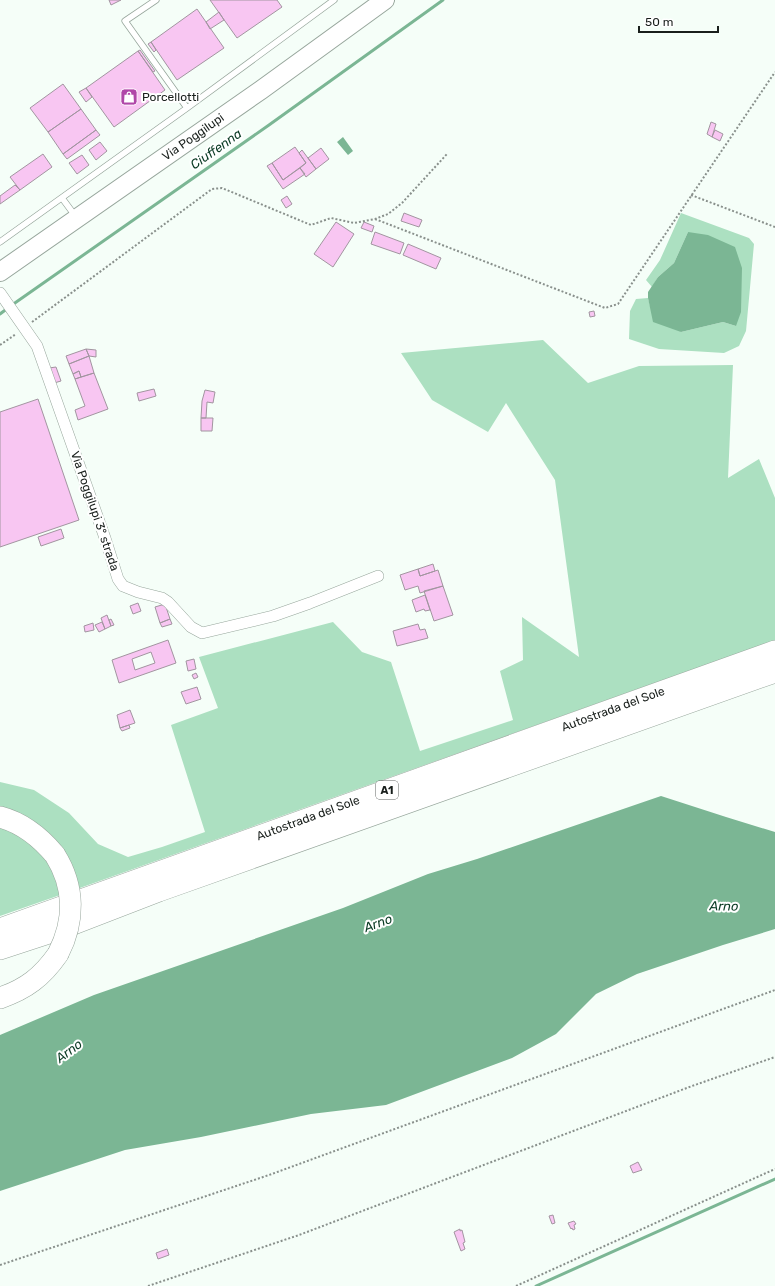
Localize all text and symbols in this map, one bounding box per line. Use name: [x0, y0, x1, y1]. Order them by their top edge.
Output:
scale bar: [639, 8, 718, 34]
text: 50 m: [645, 15, 673, 29]
shop icon: Porcellotti: [119, 87, 139, 107]
place label: Porcellotti: [142, 90, 199, 104]
street label: Via Poggilupi: [159, 110, 227, 163]
water label: Ciuffenna: [187, 126, 245, 172]
street label: Via Poggilupi 3° strada: [68, 449, 122, 573]
street label: Autostrada del Sole: [559, 684, 667, 734]
road number: A1: [376, 781, 398, 799]
street label: Autostrada del Sole: [254, 793, 362, 843]
water label: Arno: [708, 898, 739, 914]
water label: Arno: [361, 911, 394, 935]
water label: Arno: [52, 1036, 85, 1066]

